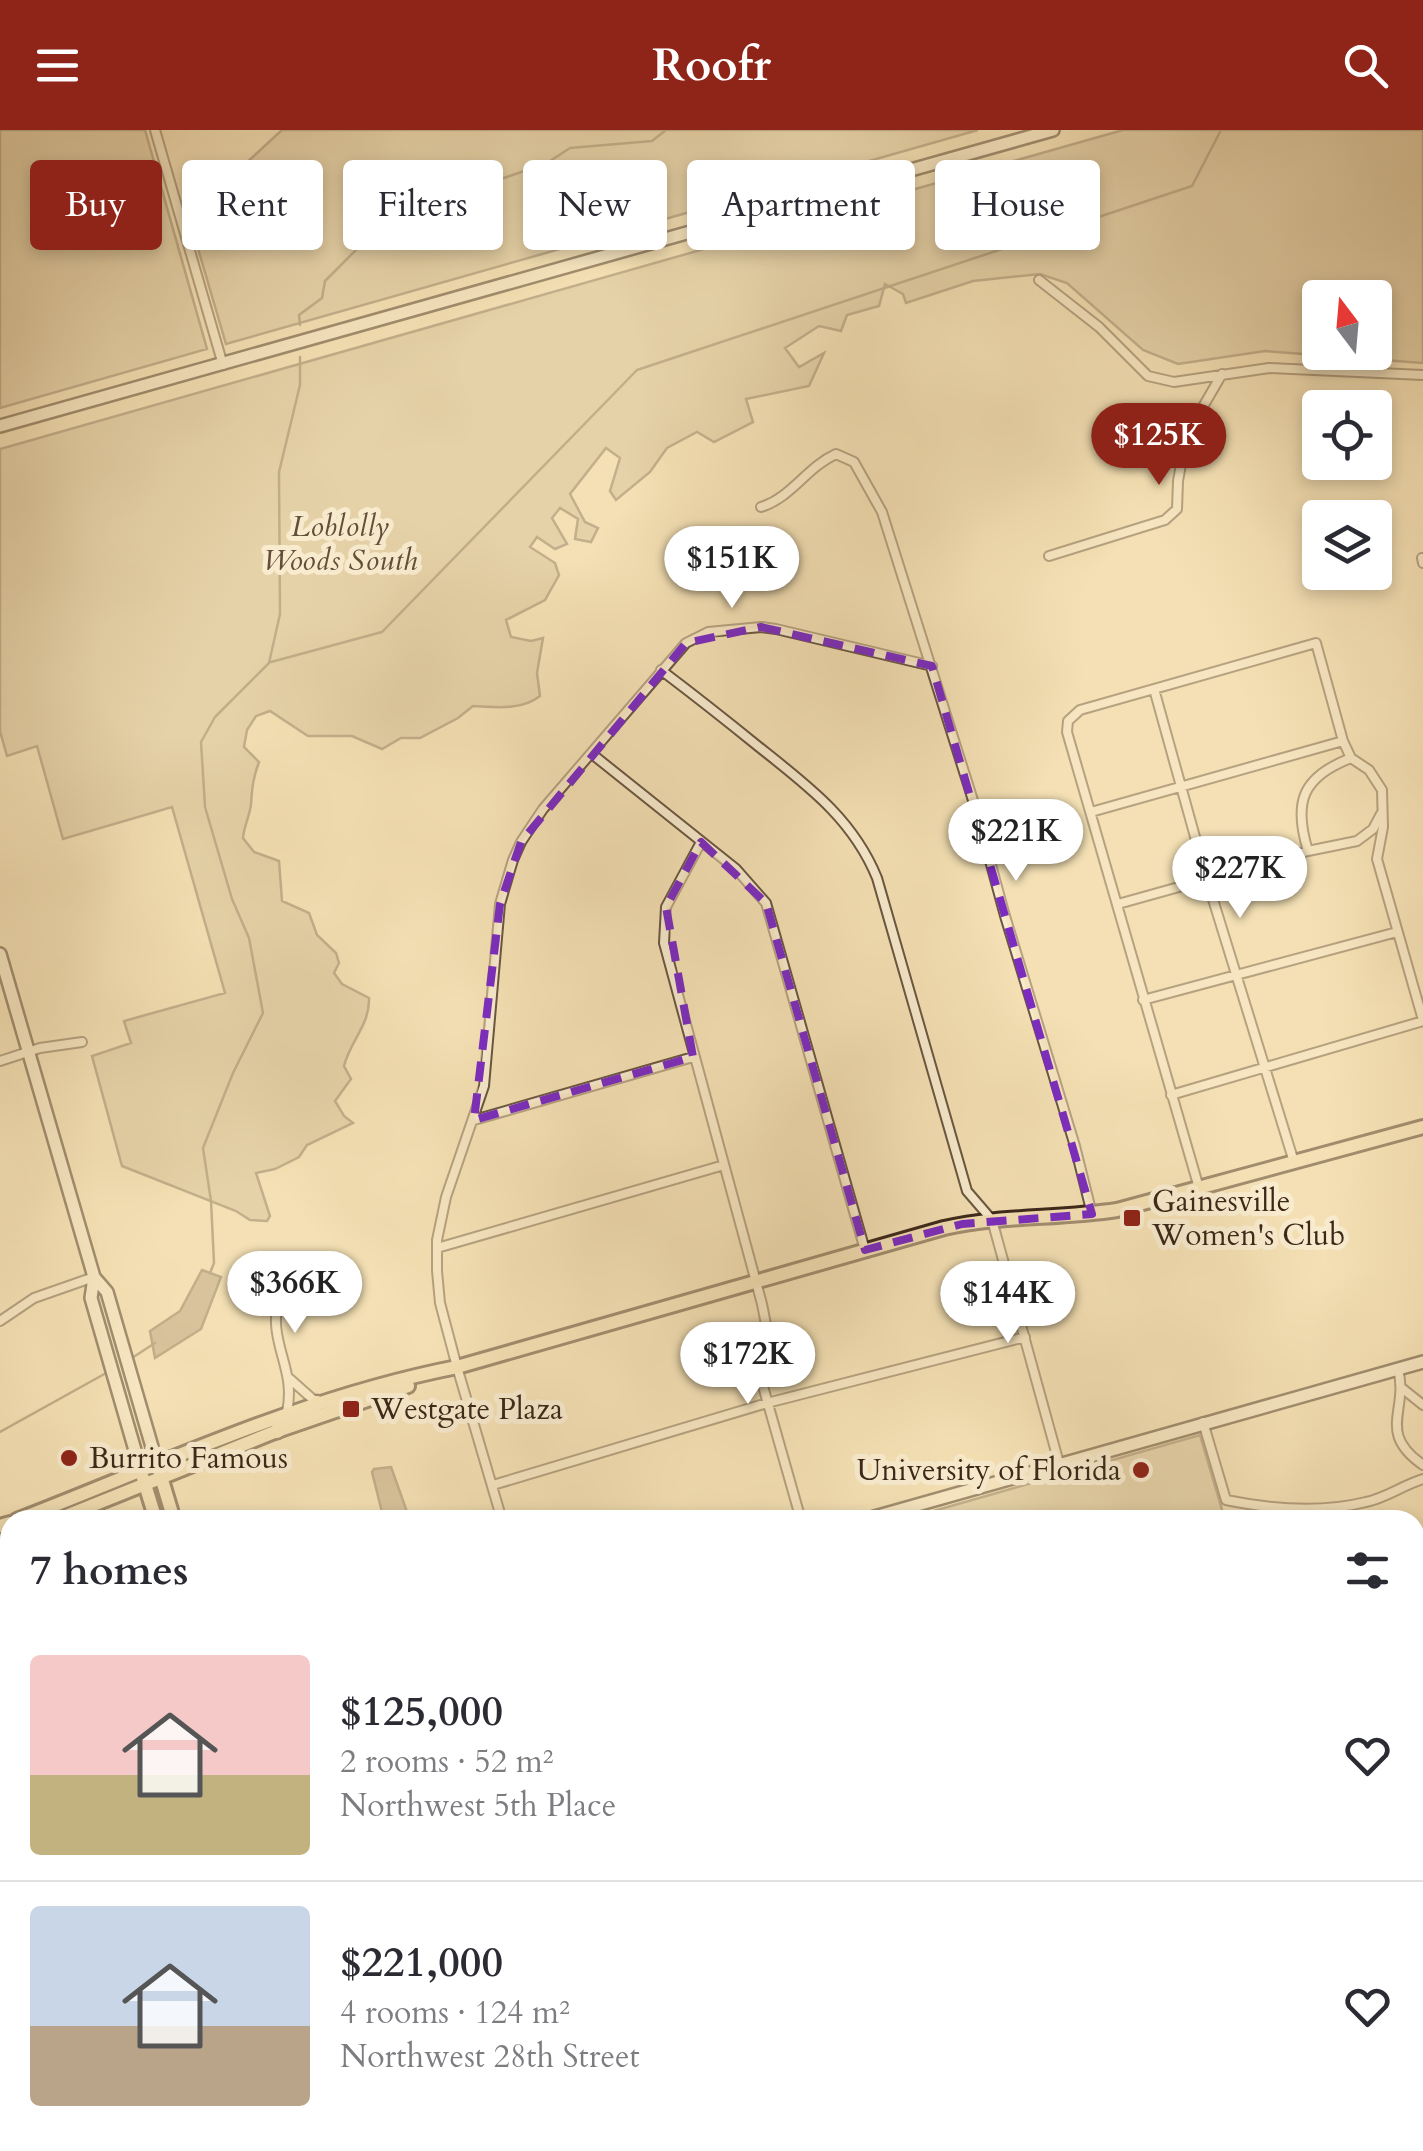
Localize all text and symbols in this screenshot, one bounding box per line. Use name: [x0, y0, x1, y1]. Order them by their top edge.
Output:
text: Roofr: [652, 35, 771, 96]
icon: menu: [30, 38, 85, 93]
icon: search: [1338, 38, 1393, 93]
chip: Buy: [30, 160, 162, 250]
chip: Rent: [182, 160, 323, 250]
chip: Filters: [343, 160, 503, 250]
chip: New: [523, 160, 667, 250]
chip: Apartment: [687, 160, 915, 250]
chip: House: [935, 160, 1100, 250]
north arrow: [1302, 280, 1392, 370]
map controls: [1302, 280, 1392, 590]
button: locate: [1302, 390, 1392, 480]
pin: $125K: [1089, 403, 1229, 488]
text: $125K: [1113, 413, 1205, 457]
button: layers: [1302, 500, 1392, 590]
park label: Loblolly Woods South: [263, 506, 418, 581]
pin: $151K: [662, 526, 802, 611]
text: $151K: [686, 536, 778, 580]
pin: $221K: [946, 799, 1086, 884]
text: $221K: [970, 809, 1062, 853]
pin: $227K: [1170, 836, 1310, 921]
text: $227K: [1194, 846, 1286, 890]
place label: Gainesville Women's Club: [1151, 1181, 1345, 1256]
marker: Gainesville Women's Club: [1121, 1207, 1143, 1229]
pin: $366K: [225, 1251, 365, 1336]
text: $366K: [249, 1261, 341, 1305]
pin: $144K: [938, 1261, 1078, 1346]
text: $144K: [962, 1271, 1054, 1315]
pin: $172K: [678, 1322, 818, 1407]
text: $172K: [702, 1332, 794, 1376]
place label: Westgate Plaza: [370, 1389, 563, 1430]
marker: Westgate Plaza: [340, 1398, 362, 1420]
place label: Burrito Famous: [89, 1438, 288, 1479]
marker: Burrito Famous: [58, 1447, 80, 1469]
place label: University of Florida: [857, 1450, 1121, 1491]
marker: University of Florida: [1130, 1459, 1152, 1481]
text: 7 homes: [30, 1542, 188, 1599]
icon: filters: [1340, 1543, 1395, 1598]
text: $125,000: [340, 1683, 503, 1740]
icon: home: [110, 1695, 230, 1815]
icon: heart: [1340, 1728, 1395, 1783]
text: 2 rooms · 52 m²: [340, 1740, 553, 1784]
text: Northwest 5th Place: [340, 1784, 616, 1828]
text: $221,000: [340, 1934, 503, 1991]
icon: home: [110, 1946, 230, 2066]
icon: heart: [1340, 1979, 1395, 2034]
text: 4 rooms · 124 m²: [340, 1991, 570, 2035]
text: Northwest 28th Street: [340, 2035, 640, 2079]

